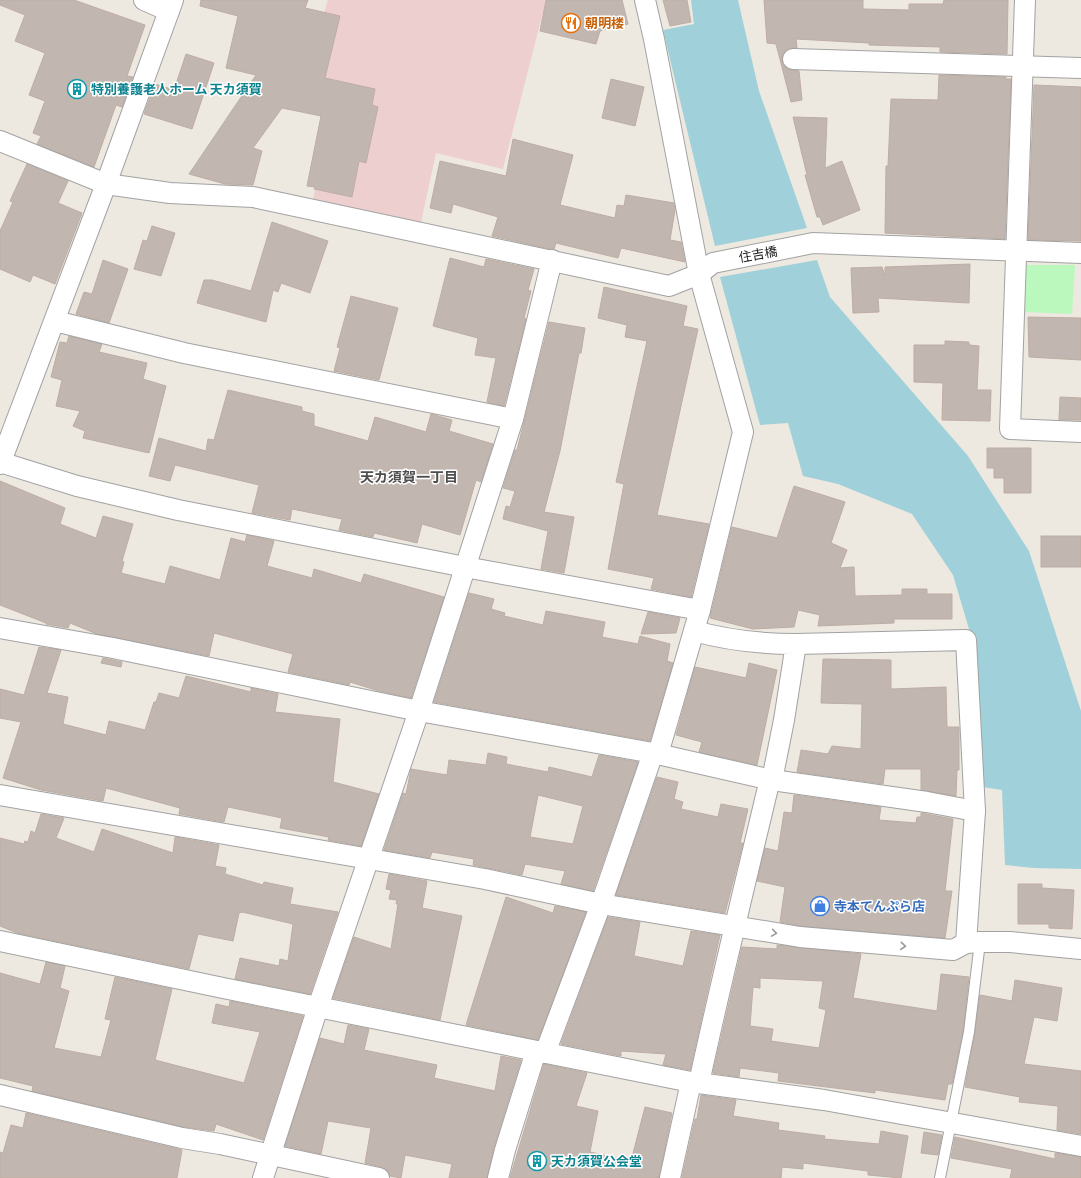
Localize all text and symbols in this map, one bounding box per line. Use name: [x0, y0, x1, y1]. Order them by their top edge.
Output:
restaurant icon: 朝明楼: [560, 12, 582, 34]
place label: 朝明楼: [585, 16, 624, 32]
building icon: 特別養護老人ホーム 天カ須賀: [66, 78, 88, 100]
place label: 特別養護老人ホーム 天カ須賀: [91, 82, 262, 98]
street label: 住吉橋: [738, 244, 779, 266]
district label: 天カ須賀一丁目: [360, 469, 458, 486]
shop icon: 寺本てんぷら店: [809, 895, 831, 917]
place label: 寺本てんぷら店: [834, 899, 925, 915]
one-way arrow: [771, 928, 777, 937]
one-way arrow: [900, 941, 906, 950]
building icon: 天カ須賀公会堂: [526, 1150, 548, 1172]
place label: 天カ須賀公会堂: [551, 1154, 642, 1170]

